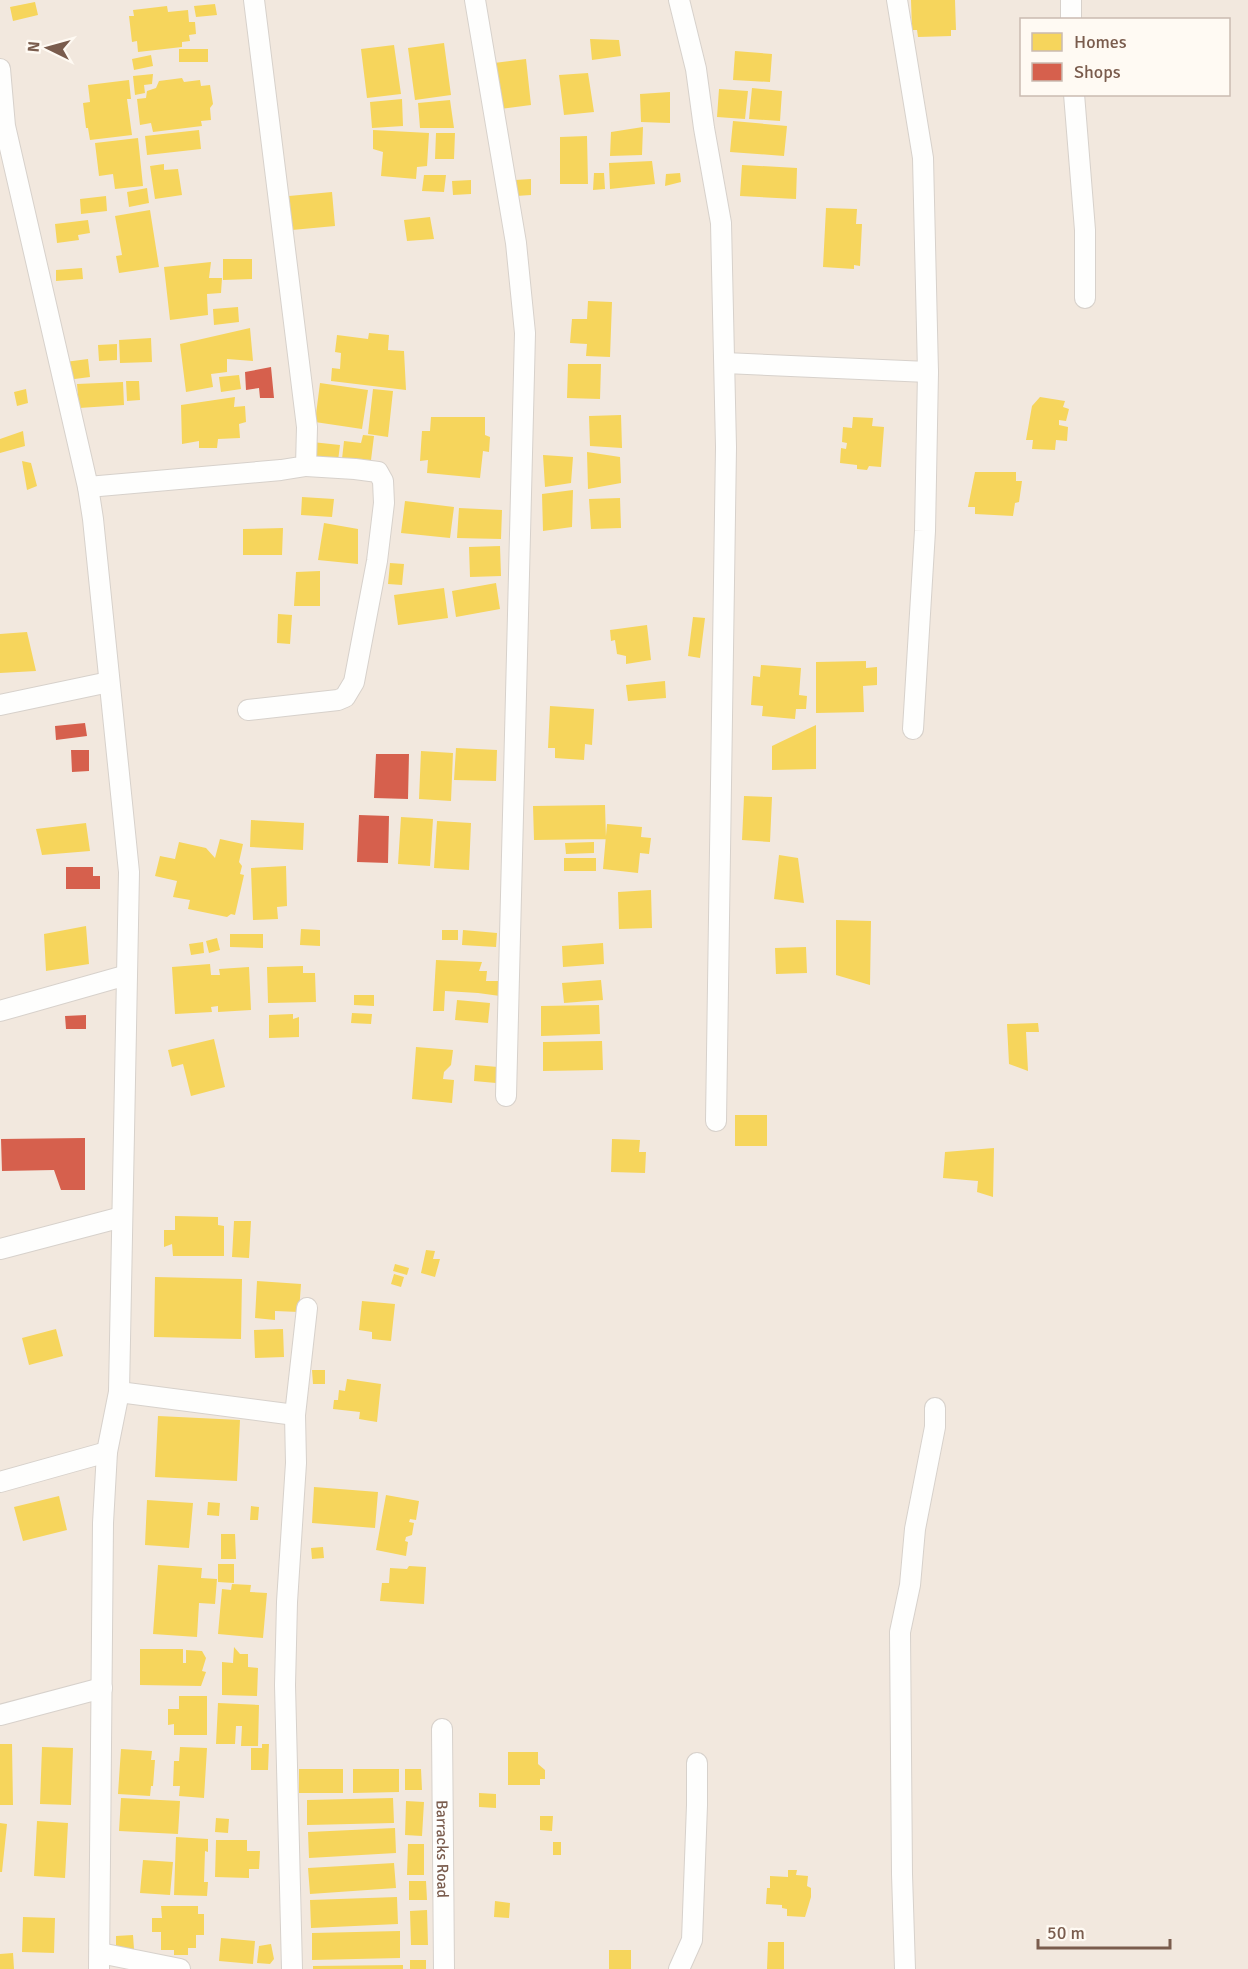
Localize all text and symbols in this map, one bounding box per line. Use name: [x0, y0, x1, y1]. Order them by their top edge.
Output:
north arrow: [18, 18, 78, 78]
legend: [1020, 18, 1230, 96]
text: Homes: [1074, 31, 1127, 53]
text: N: [24, 40, 45, 53]
text: Shops: [1074, 61, 1121, 83]
street label: Barracks Road: [432, 1800, 452, 1898]
scale bar: [1038, 1912, 1170, 1950]
text: 50 m: [1047, 1922, 1085, 1944]

